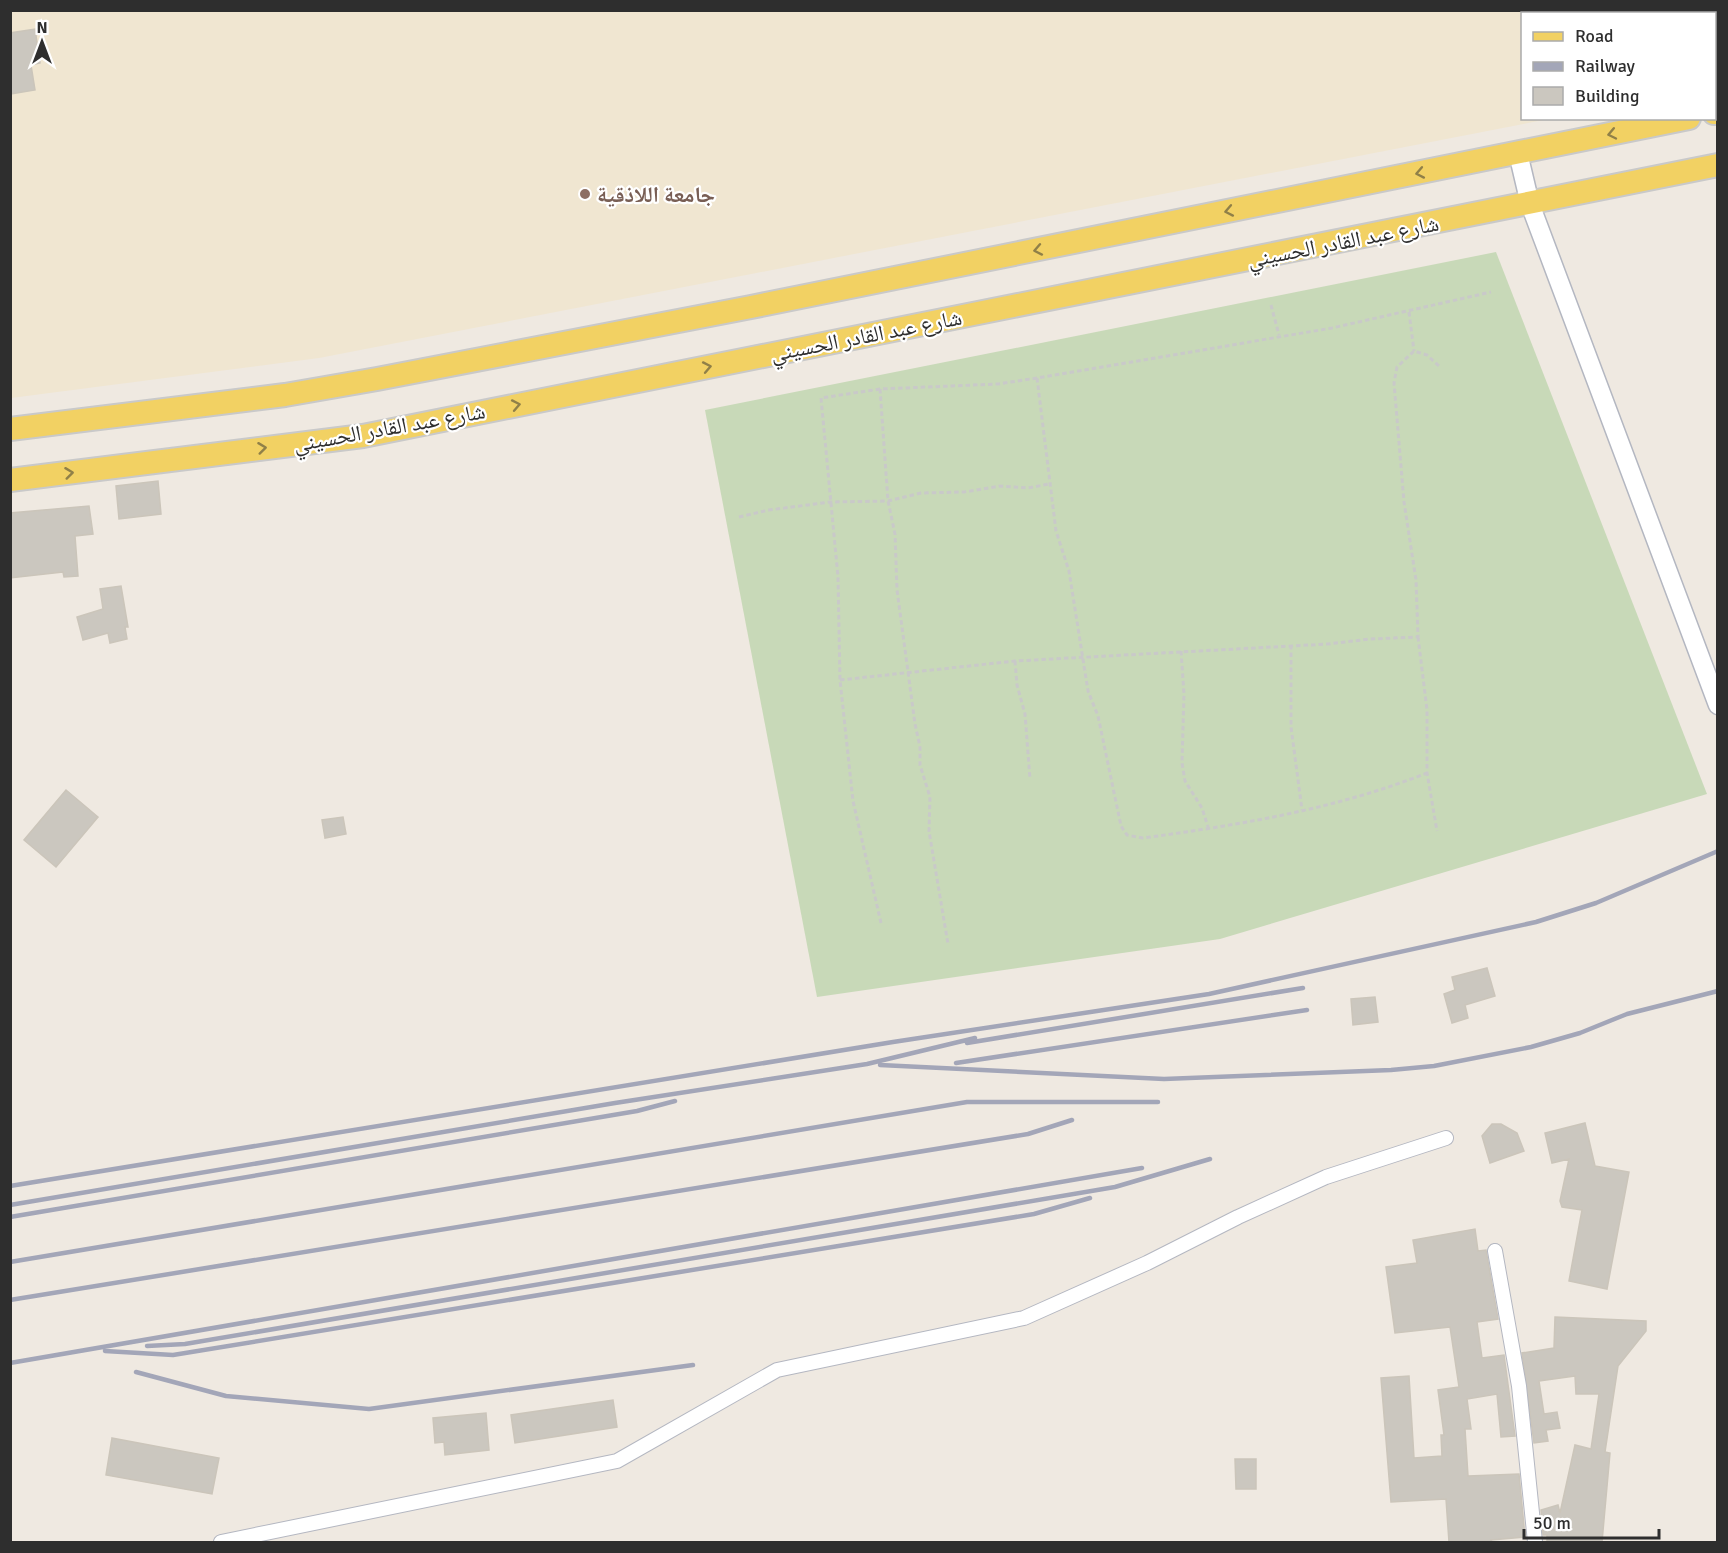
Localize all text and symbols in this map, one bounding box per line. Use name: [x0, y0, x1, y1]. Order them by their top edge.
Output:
north arrow: [12, 12, 72, 72]
legend: [1521, 12, 1716, 120]
text: N: [36, 18, 48, 38]
text: Road: [1575, 25, 1614, 47]
text: Railway: [1575, 55, 1636, 77]
text: Building: [1575, 85, 1639, 107]
one-way arrow: [1607, 127, 1617, 140]
one-way arrow: [1416, 166, 1426, 179]
place label: جامعة اللاذقية: [597, 181, 715, 208]
marker: جامعة اللاذقية: [578, 187, 592, 201]
one-way arrow: [1225, 204, 1235, 217]
street label: شارع عبد القادر الحسيني: [1245, 210, 1442, 277]
one-way arrow: [1033, 243, 1043, 256]
street label: شارع عبد القادر الحسيني: [768, 304, 965, 371]
one-way arrow: [702, 361, 712, 374]
street label: شارع عبد القادر الحسيني: [291, 397, 488, 461]
one-way arrow: [511, 399, 521, 412]
one-way arrow: [257, 443, 267, 455]
one-way arrow: [64, 467, 73, 480]
scale bar: [1524, 1502, 1659, 1540]
text: 50 m: [1533, 1512, 1571, 1534]

